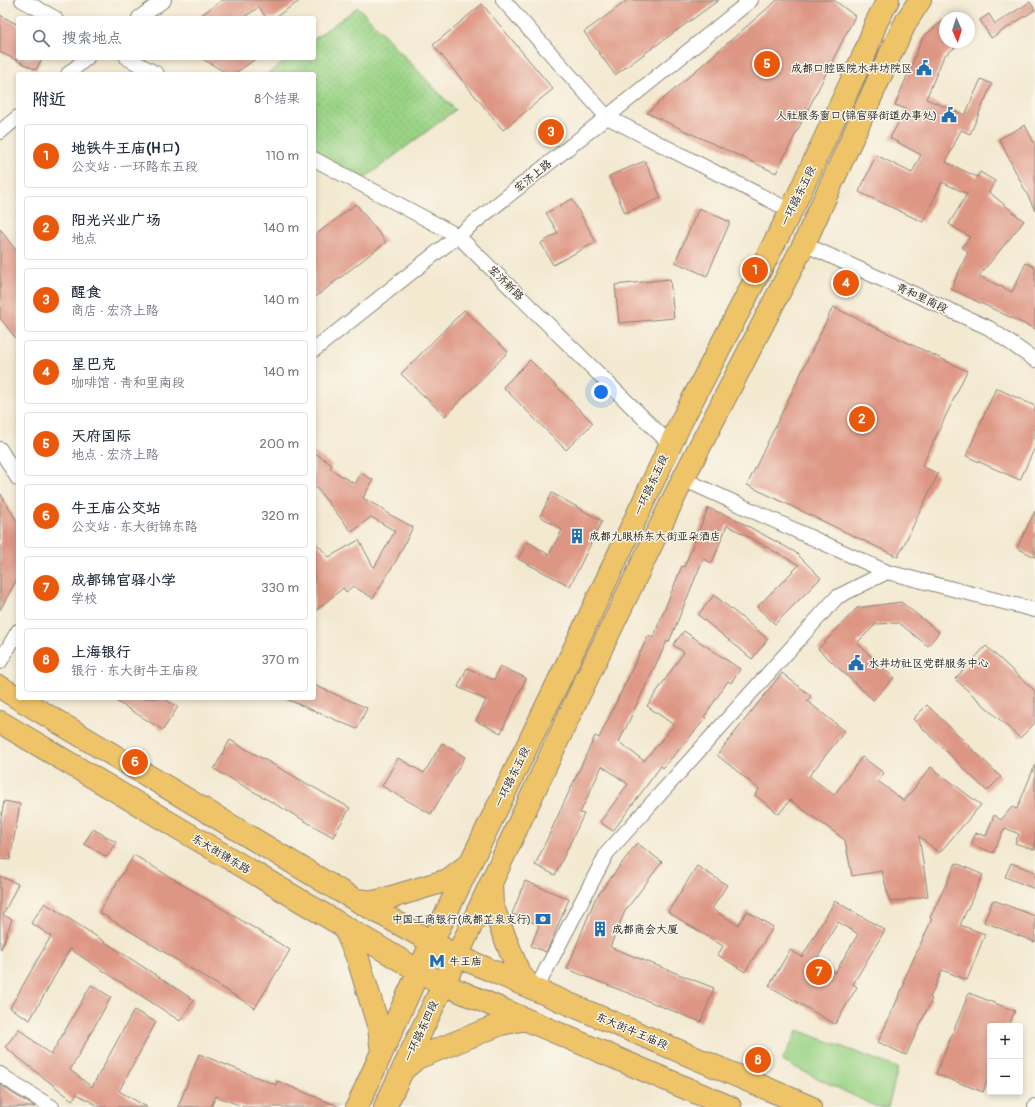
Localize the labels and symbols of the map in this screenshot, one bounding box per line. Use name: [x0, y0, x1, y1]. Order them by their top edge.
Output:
north arrow: [939, 12, 975, 48]
pin: 5: [754, 49, 780, 79]
public building icon: 成都口腔医院水井坊院区: [915, 59, 933, 77]
place label: 成都口腔医院水井坊院区: [791, 62, 912, 75]
public building icon: 人社服务窗口(锦官驿街道办事处): [940, 106, 958, 124]
place label: 人社服务窗口(锦官驿街道办事处): [776, 109, 937, 122]
pin: 3: [538, 117, 564, 147]
street label: 宏济上路: [512, 157, 554, 195]
street label: 一环路东五段: [778, 163, 818, 229]
pin: 1: [742, 255, 768, 285]
street label: 宏济新路: [486, 263, 526, 303]
pin: 4: [833, 268, 859, 298]
street label: 青和里南段: [894, 280, 950, 316]
your location: [591, 382, 611, 402]
pin: 2: [849, 404, 875, 434]
street label: 一环路东五段: [631, 452, 671, 518]
building icon: 成都九眼桥东大街亚朵酒店: [568, 527, 586, 545]
place label: 成都九眼桥东大街亚朵酒店: [589, 530, 721, 543]
public building icon: 水井坊社区党群服务中心: [847, 654, 865, 672]
place label: 水井坊社区党群服务中心: [868, 657, 989, 670]
street label: 一环路东五段: [492, 744, 532, 810]
pin: 6: [122, 747, 148, 777]
street label: 东大街锦东路: [189, 831, 253, 877]
bank icon: 中国工商银行(成都芷泉支行): [534, 910, 552, 928]
place label: 中国工商银行(成都芷泉支行): [392, 913, 531, 926]
building icon: 成都商会大厦: [591, 920, 609, 938]
place label: 成都商会大厦: [612, 923, 678, 936]
metro station icon: 牛王庙: [428, 952, 446, 970]
place label: 牛王庙: [449, 955, 482, 968]
pin: 7: [806, 957, 832, 987]
street label: 一环路东四段: [401, 998, 441, 1064]
street label: 东大街牛王庙段: [594, 1010, 670, 1052]
pin: 8: [745, 1045, 771, 1075]

